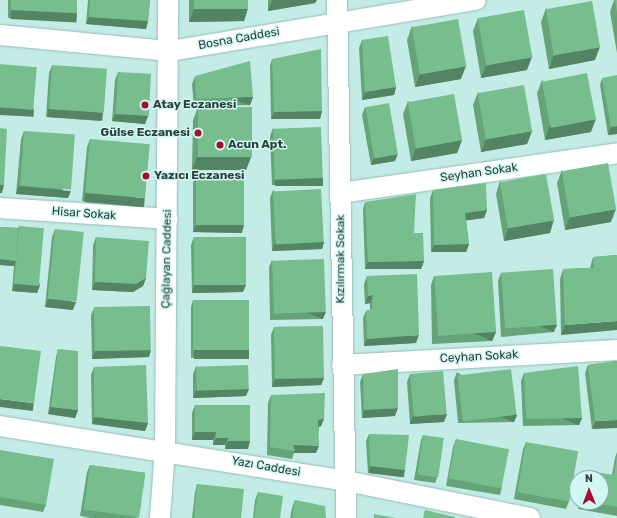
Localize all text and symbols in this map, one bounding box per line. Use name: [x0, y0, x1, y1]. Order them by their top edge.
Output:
street label: Bosna Caddesi: [197, 25, 281, 53]
place label: Atay Eczanesi: [153, 98, 237, 112]
marker: Atay Eczanesi: [140, 100, 150, 110]
place label: Gülse Eczanesi: [101, 126, 190, 140]
marker: Gülse Eczanesi: [193, 128, 203, 138]
place label: Acun Apt.: [228, 138, 287, 152]
marker: Acun Apt.: [215, 140, 225, 150]
street label: Seyhan Sokak: [439, 160, 519, 186]
place label: Yazıcı Eczanesi: [154, 169, 245, 183]
marker: Yazıcı Eczanesi: [141, 171, 151, 181]
street label: Hisar Sokak: [51, 205, 117, 223]
street label: Çağlayan Caddesi: [159, 209, 175, 309]
street label: Kızılırmak Sokak: [334, 214, 348, 304]
street label: Ceyhan Sokak: [439, 348, 519, 366]
street label: Yazı Caddesi: [230, 454, 302, 480]
north arrow: [569, 470, 609, 510]
text: N: [585, 472, 593, 485]

